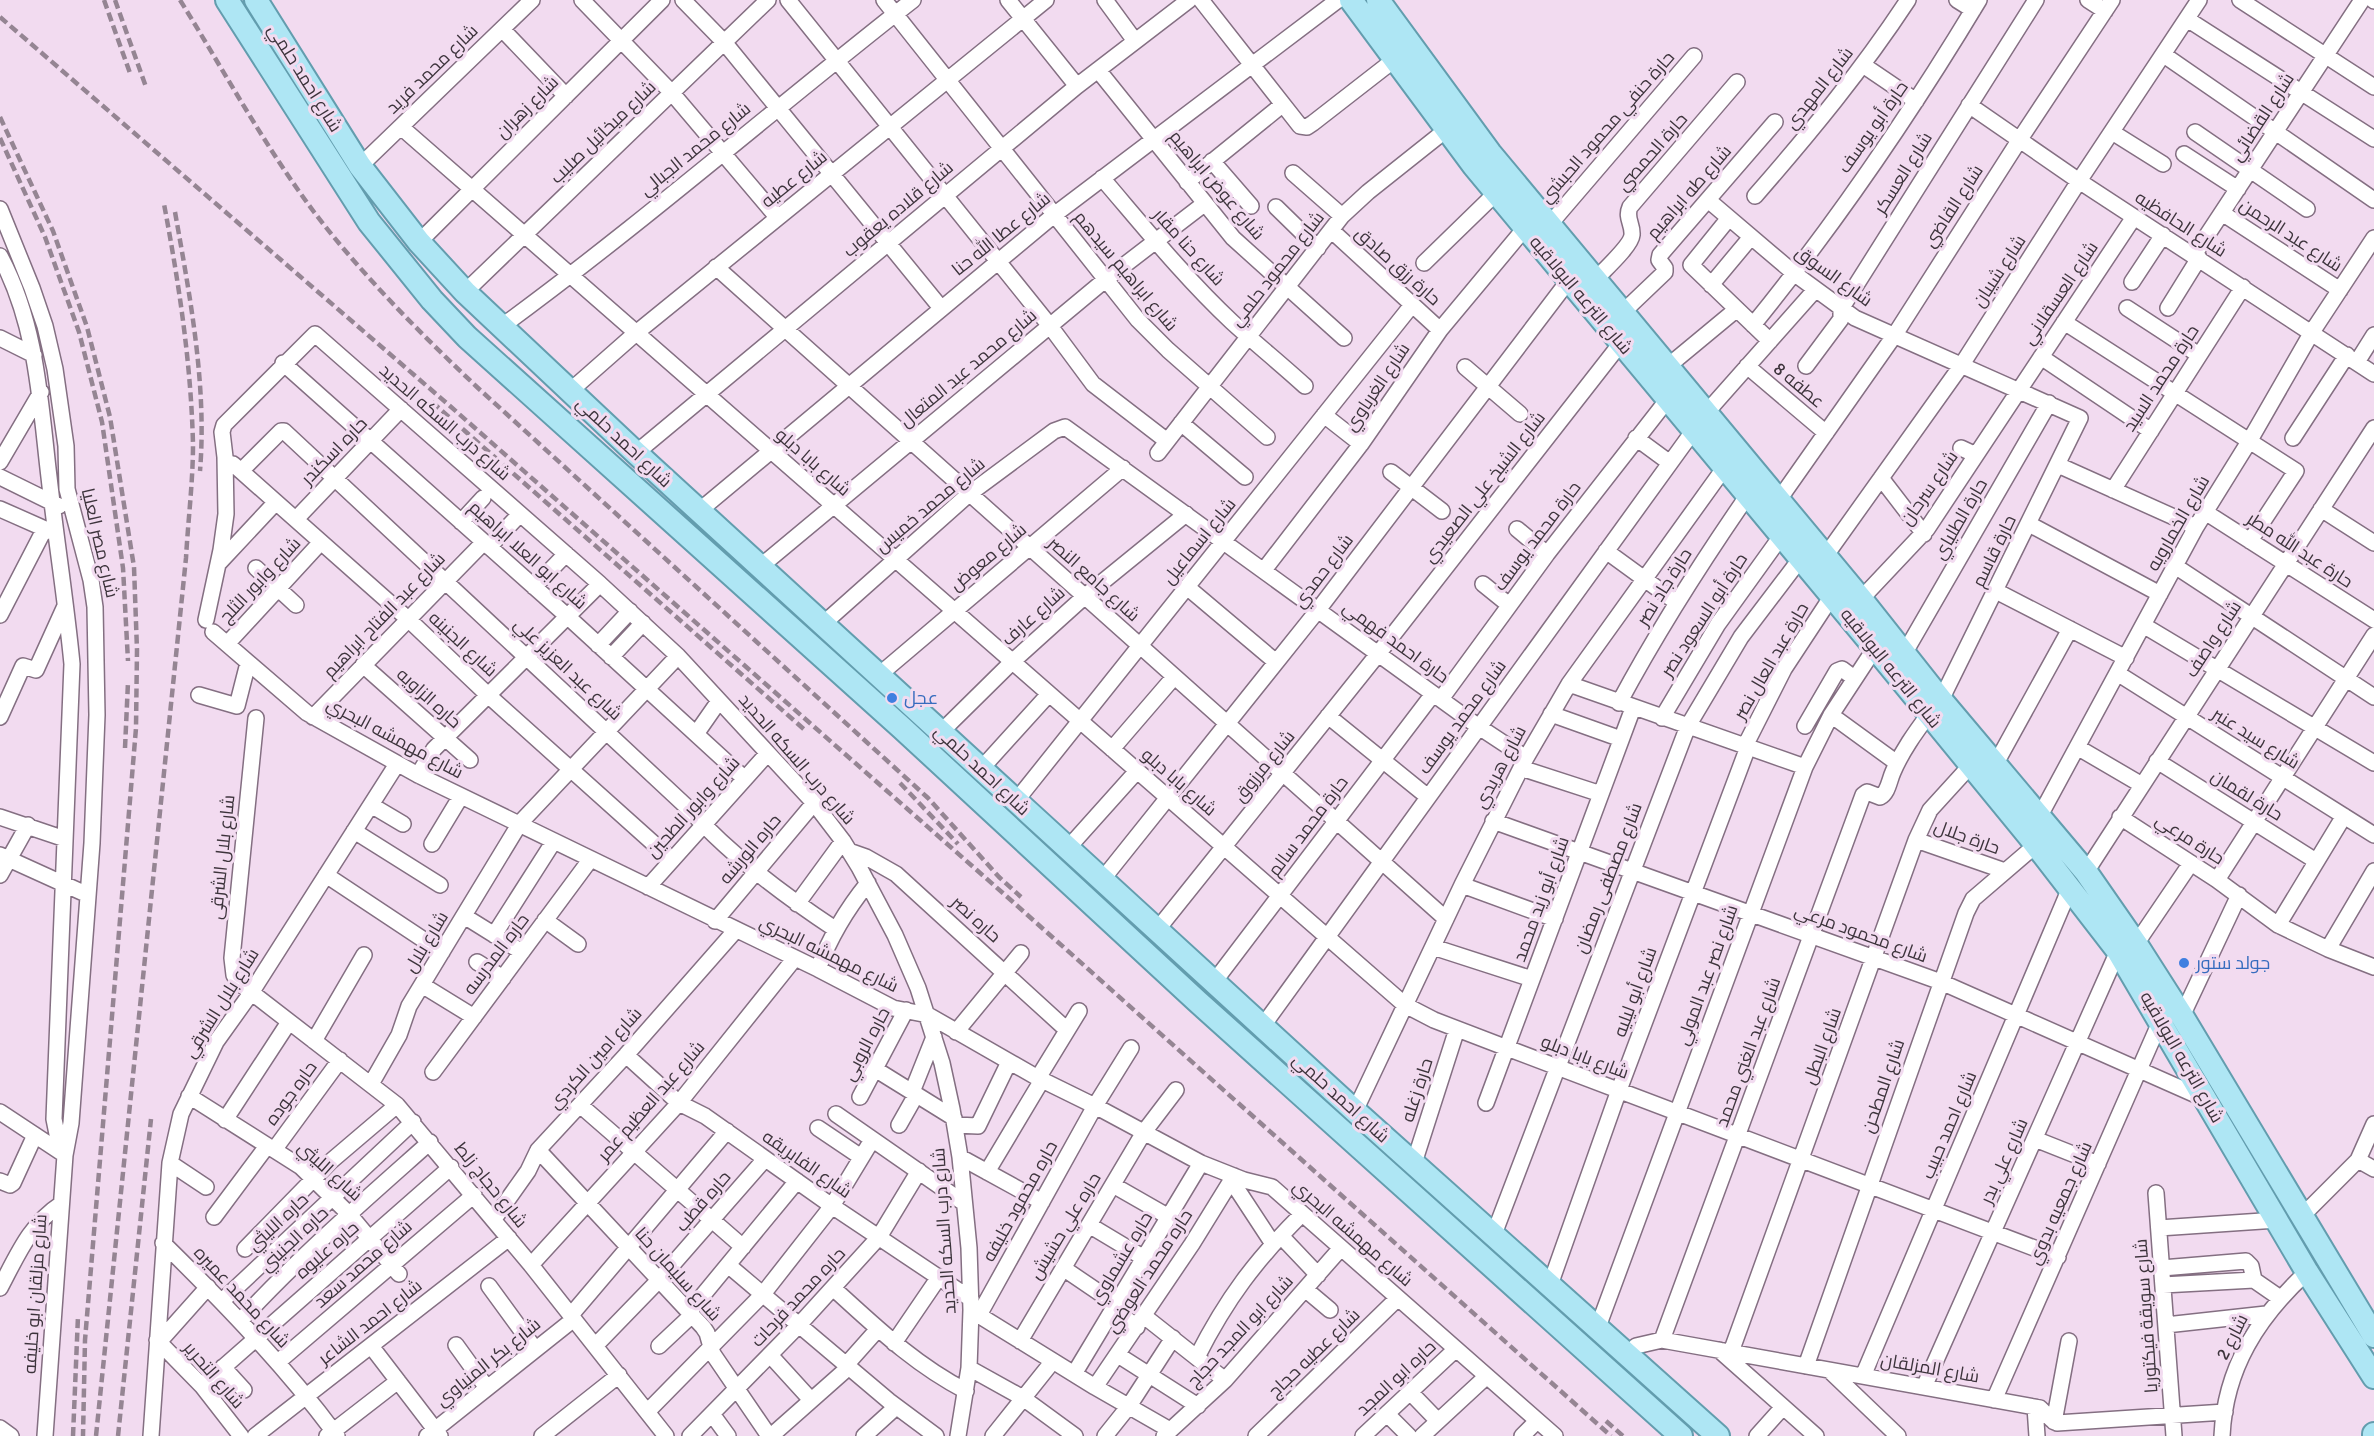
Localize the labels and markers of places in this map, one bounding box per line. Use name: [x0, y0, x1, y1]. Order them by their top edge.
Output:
place label: عجل: [904, 687, 938, 709]
marker: عجل: [885, 691, 899, 705]
place label: جولد ستور: [2195, 952, 2270, 974]
marker: جولد ستور: [2177, 956, 2191, 970]

